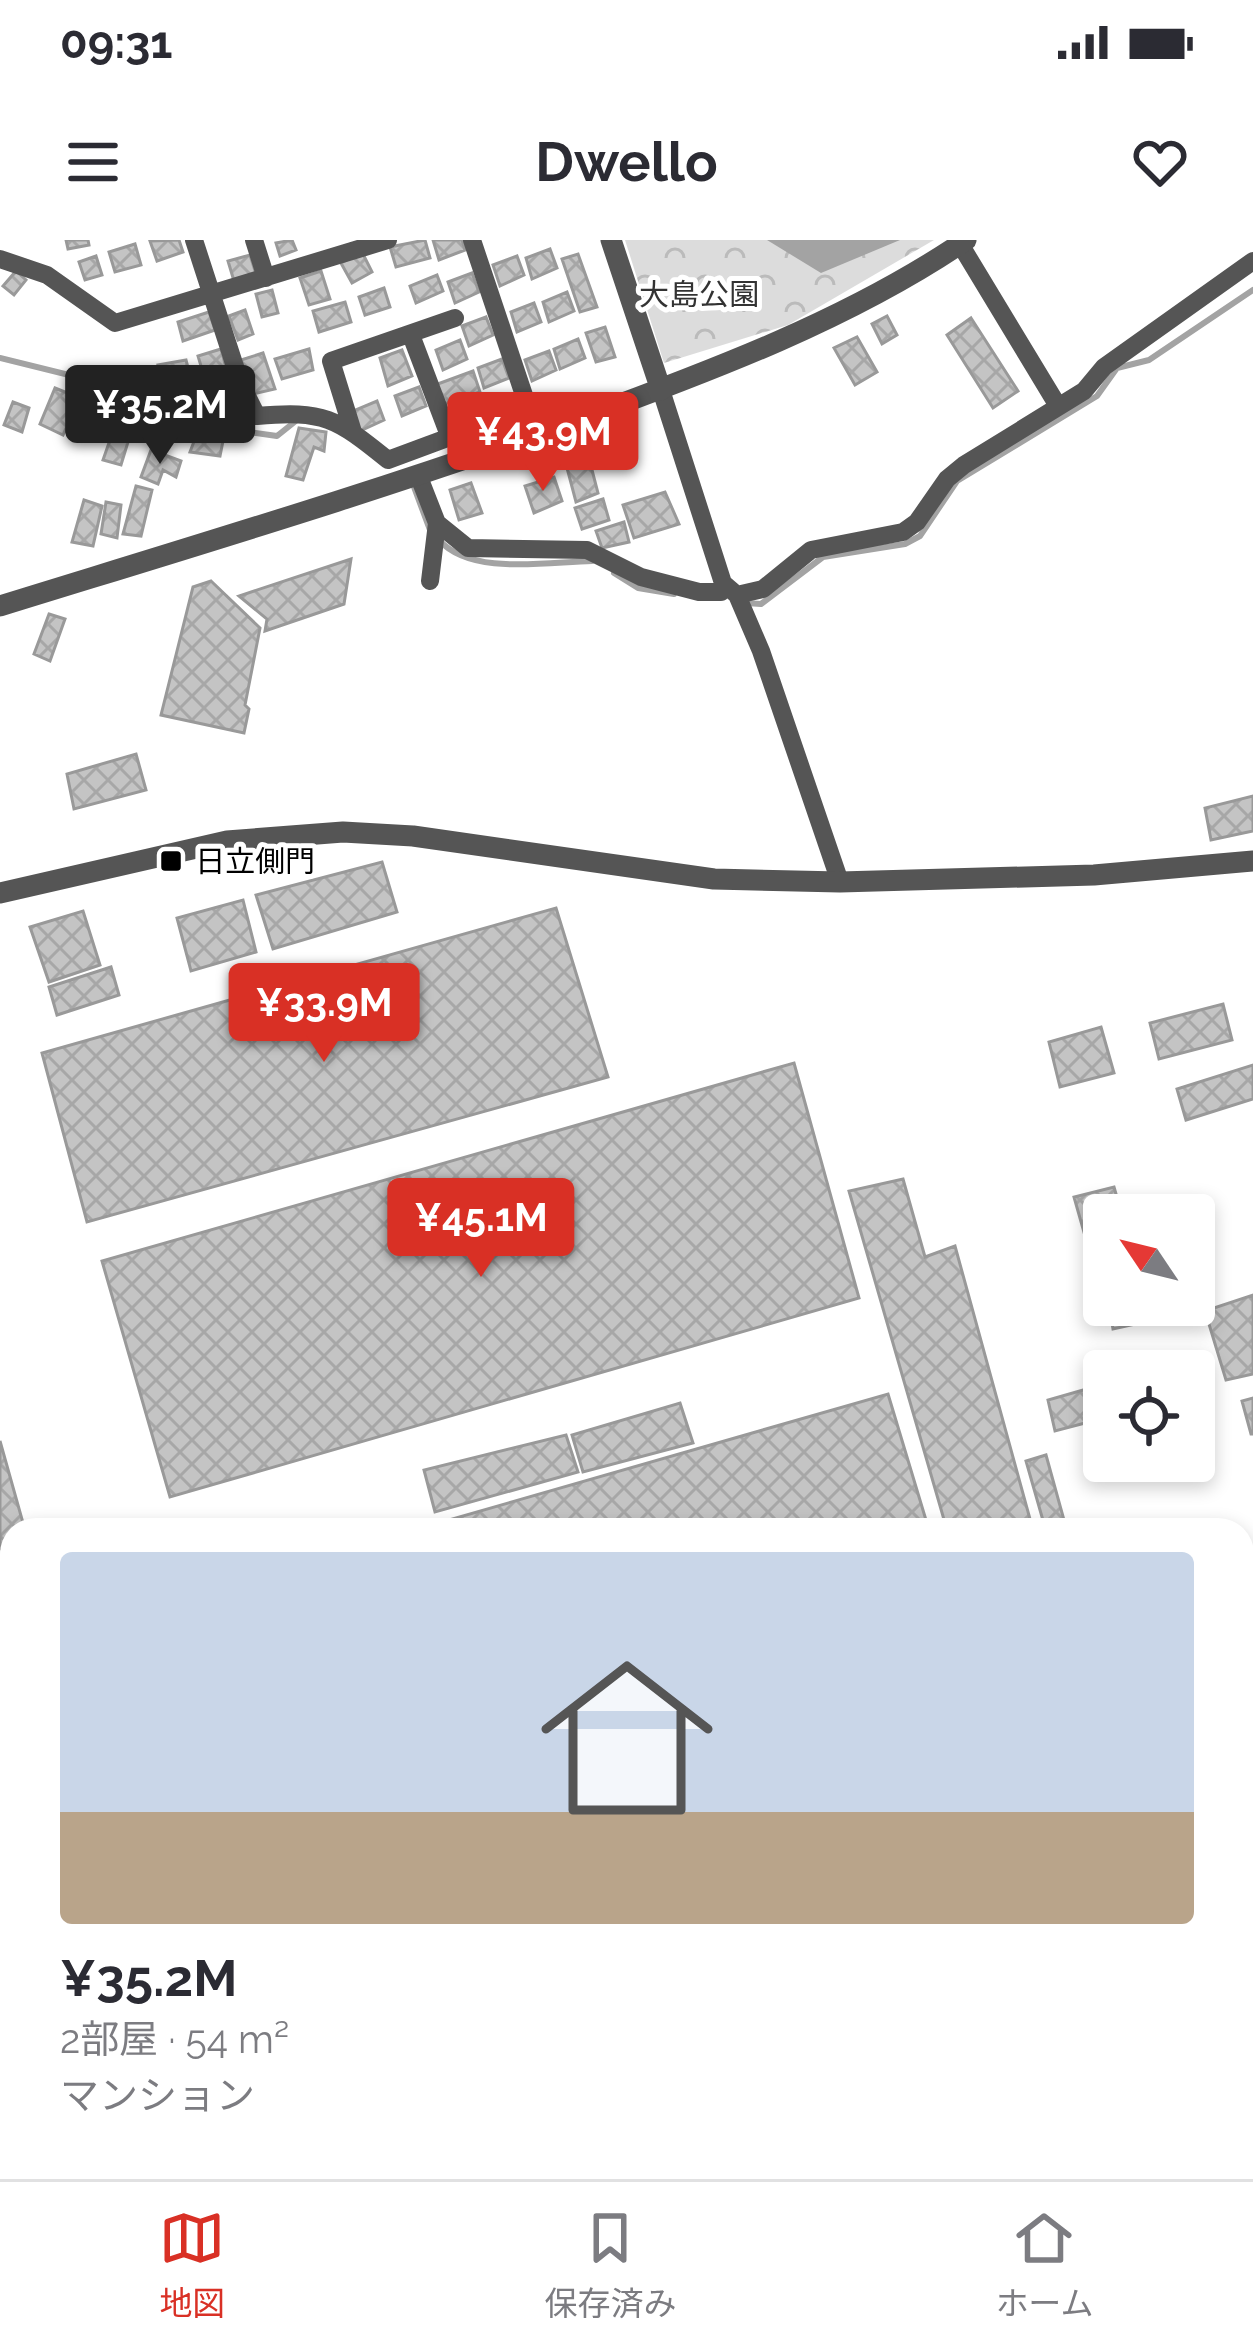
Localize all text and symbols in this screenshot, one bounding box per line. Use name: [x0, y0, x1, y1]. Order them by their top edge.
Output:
text: 09:31: [60, 16, 173, 69]
icon: menu: [60, 129, 126, 195]
icon: heart: [1127, 129, 1193, 195]
text: Dwello: [535, 130, 718, 194]
park label: 大島公園: [639, 277, 759, 312]
pin: ¥35.2M: [62, 365, 258, 467]
text: ¥35.2M: [92, 381, 228, 427]
pin: ¥43.9M: [445, 392, 641, 494]
text: ¥43.9M: [474, 408, 612, 454]
place label: 日立側門: [195, 844, 315, 879]
marker: 日立側門: [158, 848, 184, 874]
pin: ¥33.9M: [226, 963, 422, 1065]
text: ¥33.9M: [256, 979, 392, 1025]
pin: ¥45.1M: [383, 1178, 579, 1280]
text: ¥45.1M: [414, 1194, 548, 1240]
north arrow: [1083, 1194, 1215, 1326]
map controls: [1083, 1194, 1215, 1482]
button: locate: [1083, 1350, 1215, 1482]
icon: home: [519, 1630, 735, 1846]
text: ¥35.2M: [60, 1948, 237, 2008]
text: 2部屋 · 54 m²: [60, 2016, 289, 2062]
text: マンション: [60, 2072, 255, 2118]
tab: 地図: [159, 2205, 225, 2325]
tab: 保存済み: [544, 2205, 676, 2325]
tab: ホーム: [995, 2205, 1093, 2325]

